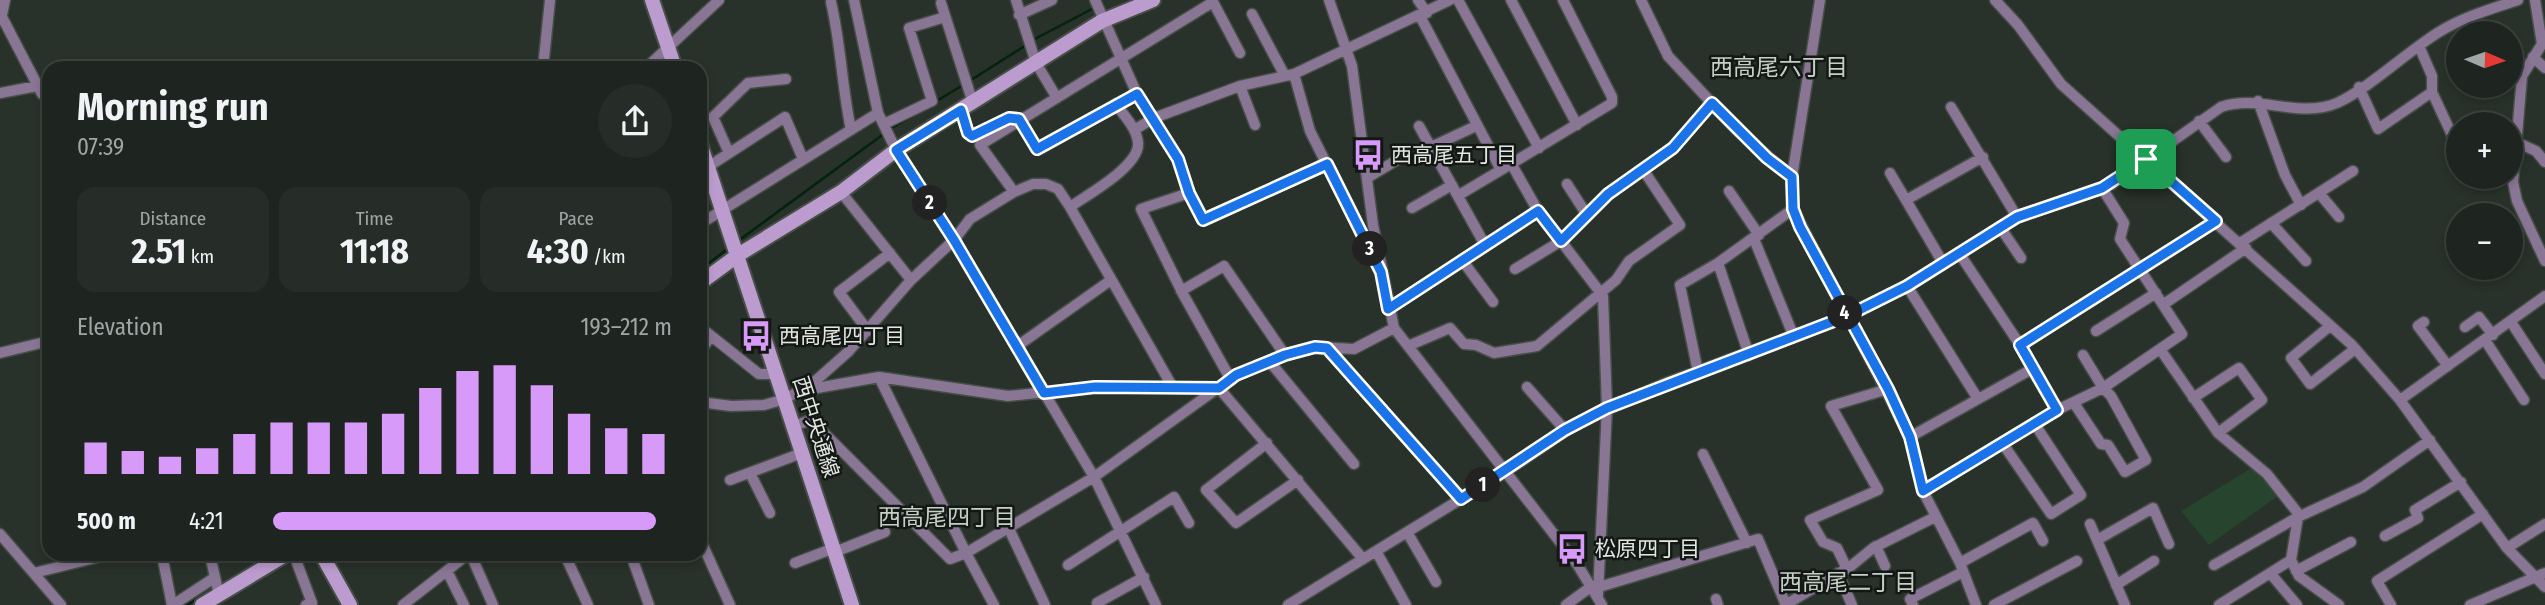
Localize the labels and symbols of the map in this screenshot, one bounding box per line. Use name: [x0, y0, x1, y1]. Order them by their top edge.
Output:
north arrow: [2446, 21, 2524, 98]
district label: 西高尾六丁目: [1710, 53, 1848, 81]
pin: [2116, 129, 2176, 189]
bus stop icon: 西高尾五丁目: [1351, 138, 1385, 172]
place label: 西高尾五丁目: [1391, 142, 1517, 168]
pin: 2: [912, 186, 948, 220]
pin: 3: [1352, 232, 1388, 266]
pin: 4: [1828, 296, 1862, 330]
bus stop icon: 西高尾四丁目: [739, 319, 773, 353]
place label: 西高尾四丁目: [779, 323, 905, 349]
street label: 西中央通線: [787, 373, 845, 481]
pin: 1: [1466, 468, 1500, 503]
district label: 西高尾四丁目: [878, 503, 1016, 531]
bus stop icon: 松原四丁目: [1555, 532, 1589, 566]
place label: 松原四丁目: [1595, 536, 1700, 562]
district label: 西高尾二丁目: [1779, 568, 1917, 596]

